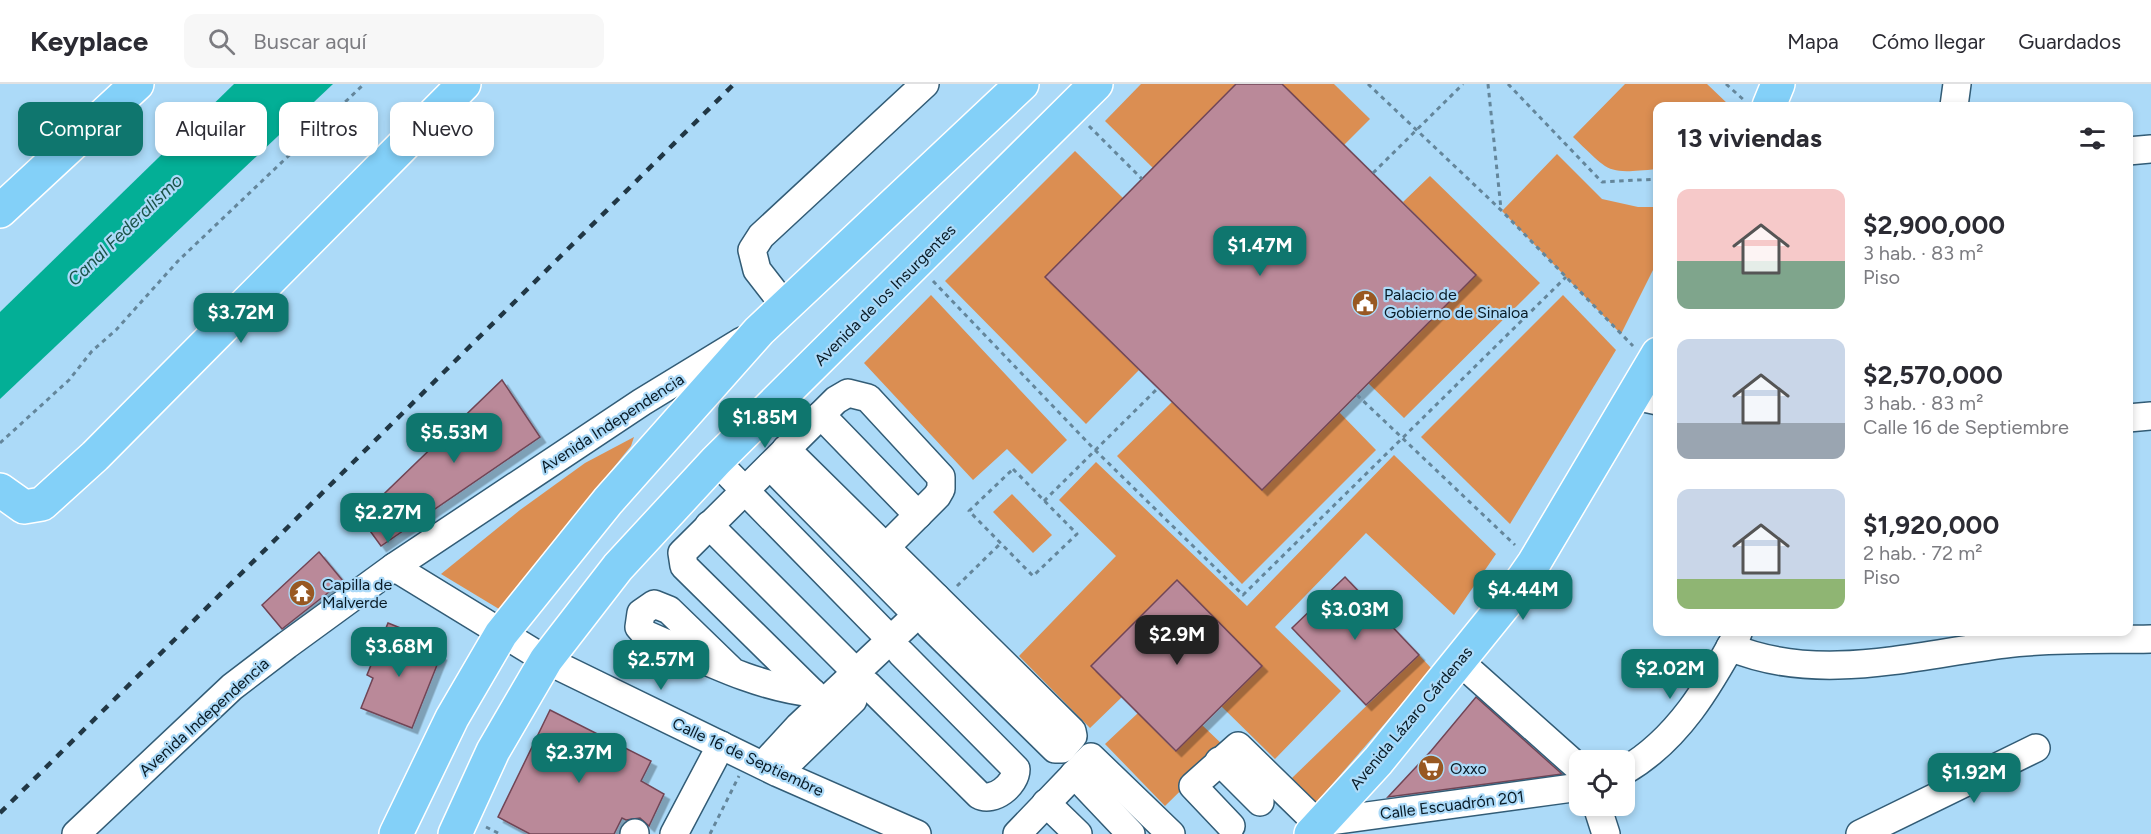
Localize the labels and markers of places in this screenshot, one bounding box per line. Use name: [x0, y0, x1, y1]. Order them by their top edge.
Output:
pin: $1.47M: [1211, 226, 1309, 277]
place label: Palacio de Gobierno de Sinaloa: [1384, 285, 1528, 322]
public building icon: Palacio de Gobierno de Sinaloa: [1350, 288, 1380, 318]
pin: $3.72M: [192, 293, 290, 344]
pin: $1.85M: [716, 398, 814, 449]
pin: $5.53M: [405, 413, 503, 464]
pin: $2.27M: [339, 493, 437, 544]
pin: $4.44M: [1474, 570, 1572, 621]
place label: Capilla de Malverde: [322, 575, 392, 612]
temple icon: Capilla de Malverde: [287, 578, 317, 608]
pin: $3.03M: [1306, 590, 1404, 641]
pin: $2.9M: [1135, 615, 1219, 666]
pin: $3.68M: [350, 627, 448, 678]
pin: $2.57M: [612, 640, 710, 691]
pin: $2.02M: [1621, 649, 1719, 700]
pin: $2.37M: [530, 733, 628, 784]
supermarket icon: Oxxo: [1416, 753, 1446, 783]
pin: $1.92M: [1925, 753, 2023, 804]
place label: Oxxo: [1450, 759, 1487, 778]

